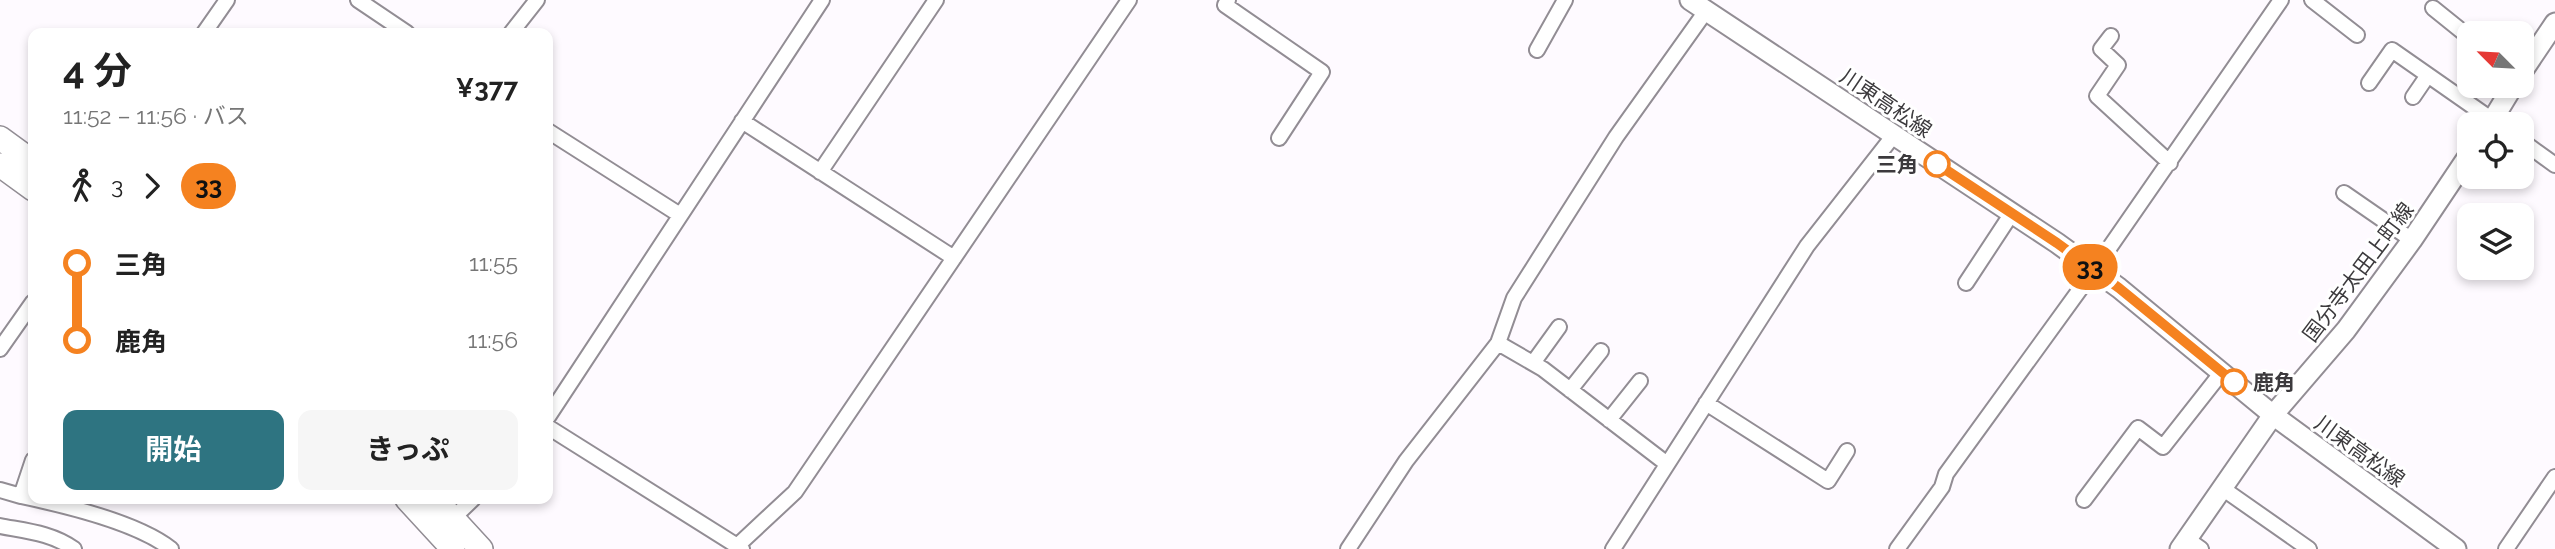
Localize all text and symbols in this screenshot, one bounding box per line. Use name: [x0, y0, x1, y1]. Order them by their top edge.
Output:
north arrow: [2457, 21, 2534, 98]
map controls: [2457, 21, 2534, 280]
text: 4 分: [63, 48, 132, 93]
street label: 川東高松線: [1835, 63, 1937, 143]
text: ¥377: [456, 73, 518, 103]
text: 11:52 – 11:56 · バス: [63, 102, 249, 129]
button: locate: [2457, 112, 2534, 189]
marker: 三角: [1924, 151, 1950, 177]
place label: 三角: [1876, 152, 1918, 177]
icon: walk: [63, 167, 101, 205]
icon: forward: [133, 167, 171, 205]
text: 33: [195, 171, 222, 200]
text: 3: [111, 172, 123, 199]
street label: 国分寺太田上町線: [2297, 197, 2419, 347]
button: layers: [2457, 203, 2534, 280]
line badge: 33: [2058, 244, 2122, 290]
text: 11:55: [469, 249, 518, 276]
text: 三角: [115, 250, 167, 280]
text: 33: [2077, 252, 2103, 281]
text: 11:56: [468, 326, 518, 353]
text: 鹿角: [115, 327, 167, 357]
marker: 鹿角: [2221, 369, 2247, 395]
place label: 鹿角: [2253, 370, 2295, 395]
button: 開始: [63, 410, 284, 490]
button: きっぷ: [298, 410, 518, 490]
street label: 川東高松線: [2310, 410, 2410, 492]

